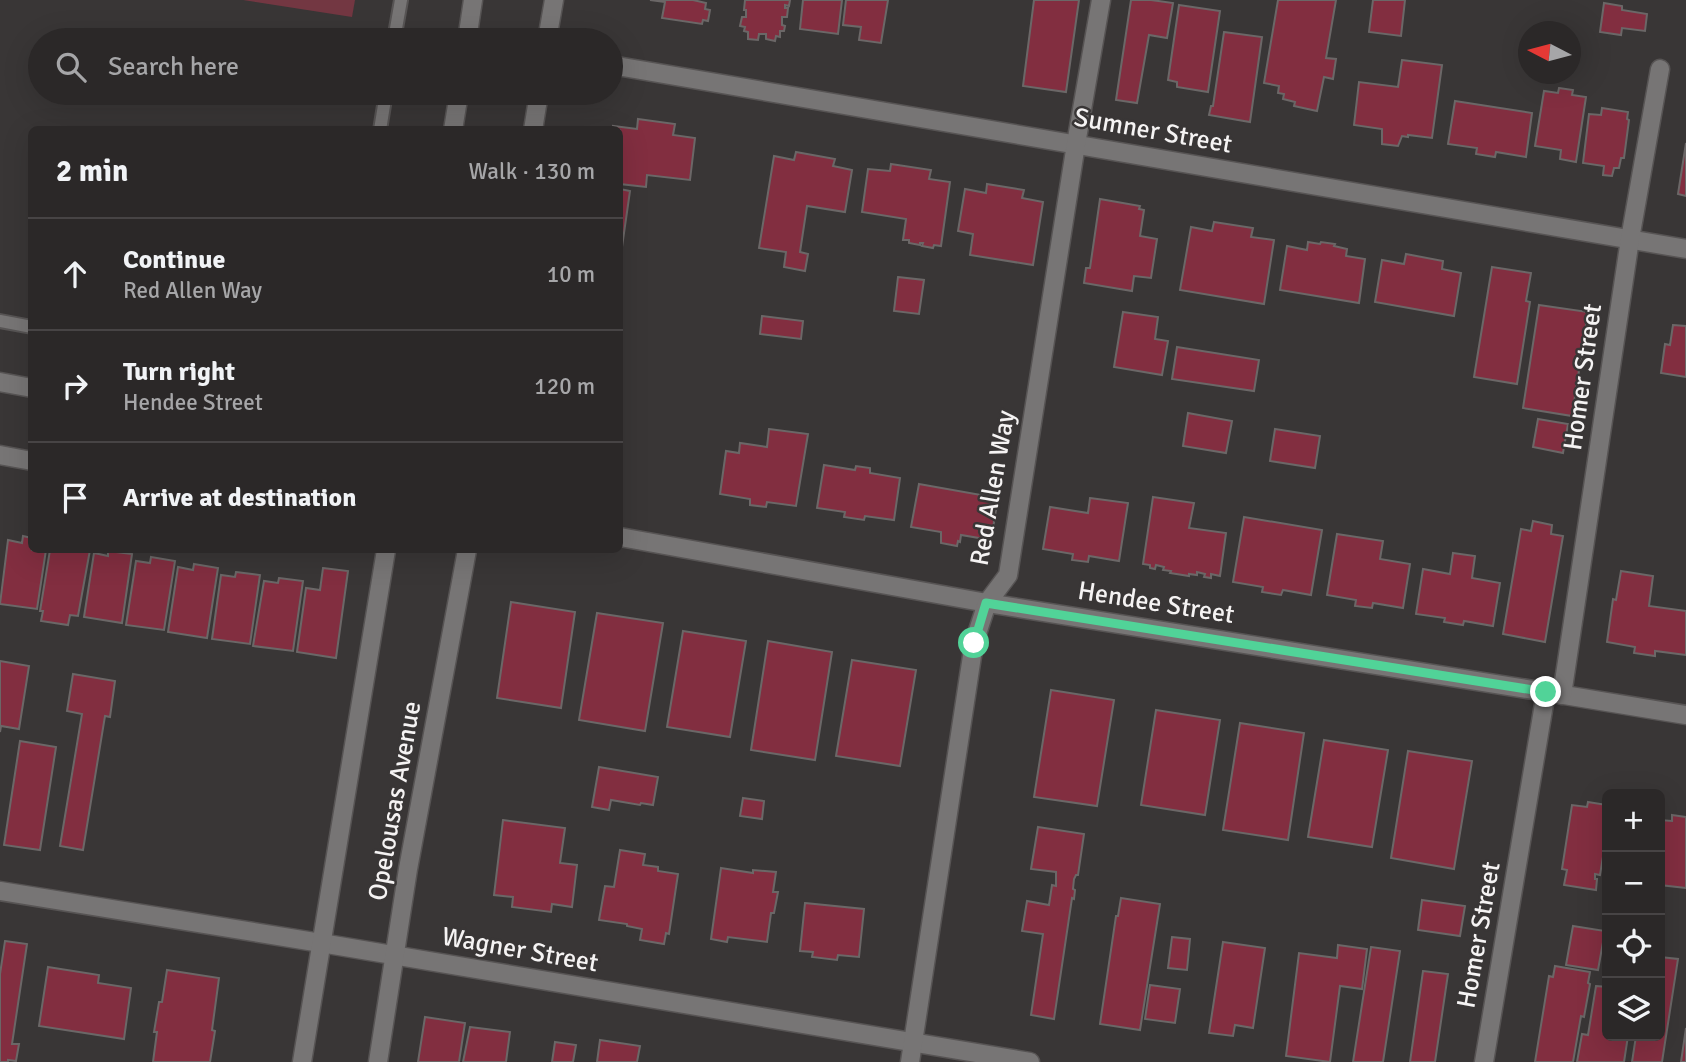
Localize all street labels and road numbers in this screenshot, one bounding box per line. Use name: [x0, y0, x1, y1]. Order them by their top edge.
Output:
street label: Sumner Street: [1072, 101, 1234, 161]
street label: Homer Street: [1557, 302, 1609, 452]
street label: Red Allen Way: [964, 408, 1022, 568]
street label: Hendee Street: [1075, 575, 1237, 631]
street label: Opelousas Avenue: [362, 699, 428, 903]
street label: Homer Street: [1450, 859, 1508, 1011]
street label: Wagner Street: [439, 921, 601, 979]

